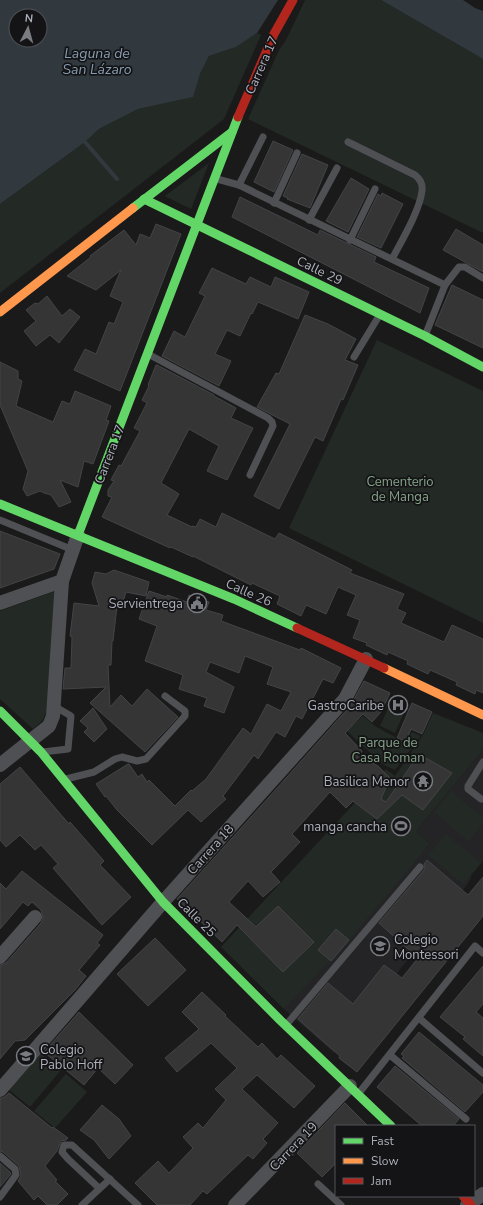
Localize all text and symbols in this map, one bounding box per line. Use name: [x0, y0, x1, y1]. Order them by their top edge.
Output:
north arrow: [8, 8, 48, 48]
text: N: [24, 11, 34, 26]
street label: Carrera 17: [241, 33, 283, 97]
water label: Laguna de San Lázaro: [62, 44, 132, 79]
street label: Calle 29: [294, 252, 345, 290]
street label: Carrera 17: [90, 422, 129, 487]
park label: Cementerio de Manga: [367, 473, 433, 506]
street label: Calle 26: [223, 575, 275, 611]
public building icon: Servientrega: [186, 592, 208, 614]
place label: Servientrega: [108, 595, 183, 613]
hospital icon: GastroCaribe: [387, 694, 409, 716]
place label: GastroCaribe: [308, 697, 384, 715]
park label: Parque de Casa Roman: [351, 734, 425, 767]
temple icon: Basilica Menor: [412, 770, 434, 792]
place label: Basilica Menor: [324, 773, 409, 791]
sports icon: manga cancha: [390, 815, 412, 837]
place label: manga cancha: [303, 818, 387, 836]
street label: Carrera 18: [183, 820, 238, 879]
street label: Calle 25: [173, 894, 220, 942]
place label: Colegio Montessori: [394, 931, 459, 964]
school or university icon: Colegio Montessori: [369, 935, 391, 957]
place label: Colegio Pablo Hoff: [40, 1041, 103, 1074]
school or university icon: Colegio Pablo Hoff: [15, 1045, 37, 1067]
street label: Carrera 19: [266, 1118, 322, 1175]
legend: [335, 1125, 475, 1197]
text: Fast: [371, 1133, 394, 1149]
text: Slow: [371, 1153, 399, 1169]
text: Jam: [370, 1173, 392, 1189]

